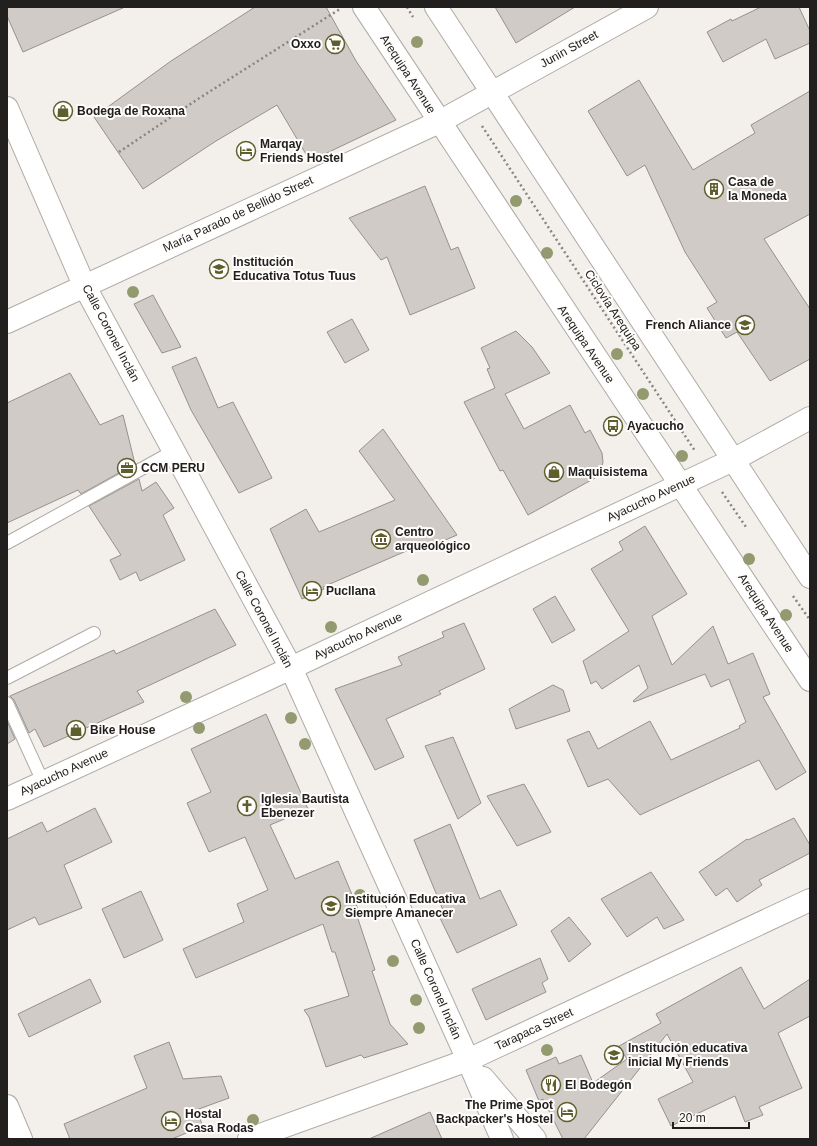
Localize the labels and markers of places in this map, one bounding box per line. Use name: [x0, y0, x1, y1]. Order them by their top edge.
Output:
supermarket icon: Oxxo: [324, 33, 346, 55]
place label: Oxxo: [291, 37, 321, 51]
shop icon: Bodega de Roxana: [52, 100, 74, 122]
place label: Bodega de Roxana: [77, 104, 185, 118]
place label: Marqay Friends Hostel: [260, 137, 343, 165]
hotel icon: Marqay Friends Hostel: [235, 140, 257, 162]
place label: Casa de la Moneda: [728, 175, 787, 203]
building icon: Casa de la Moneda: [703, 178, 725, 200]
place label: Institución Educativa Totus Tuus: [233, 255, 356, 283]
school or university icon: Institución Educativa Totus Tuus: [208, 258, 230, 280]
school or university icon: French Aliance: [734, 314, 756, 336]
place label: French Aliance: [645, 318, 731, 332]
bus stop icon: Ayacucho: [602, 415, 624, 437]
place label: Ayacucho: [627, 419, 684, 433]
office icon: CCM PERU: [116, 457, 138, 479]
place label: CCM PERU: [141, 461, 205, 475]
shop icon: Maquisistema: [543, 461, 565, 483]
place label: Maquisistema: [568, 465, 648, 479]
place label: Centro arqueológico: [395, 525, 470, 553]
museum icon: Centro arqueológico: [370, 528, 392, 550]
hotel icon: Pucllana: [301, 580, 323, 602]
place label: Pucllana: [326, 584, 376, 598]
shop icon: Bike House: [65, 719, 87, 741]
place label: Bike House: [90, 723, 156, 737]
place label: Iglesia Bautista Ebenezer: [261, 792, 349, 820]
church icon: Iglesia Bautista Ebenezer: [236, 795, 258, 817]
place label: Institución Educativa Siempre Amanecer: [345, 892, 466, 920]
school or university icon: Institución Educativa Siempre Amanecer: [320, 895, 342, 917]
place label: Institución educativa inicial My Friends: [628, 1041, 748, 1069]
school or university icon: Institución educativa inicial My Friends: [603, 1044, 625, 1066]
restaurant icon: El Bodegón: [540, 1074, 562, 1096]
place label: El Bodegón: [565, 1078, 632, 1092]
place label: The Prime Spot Backpacker's Hostel: [436, 1098, 553, 1126]
hotel icon: The Prime Spot Backpacker's Hostel: [556, 1101, 578, 1123]
place label: Hostal Casa Rodas: [185, 1107, 254, 1135]
hotel icon: Hostal Casa Rodas: [160, 1110, 182, 1132]

